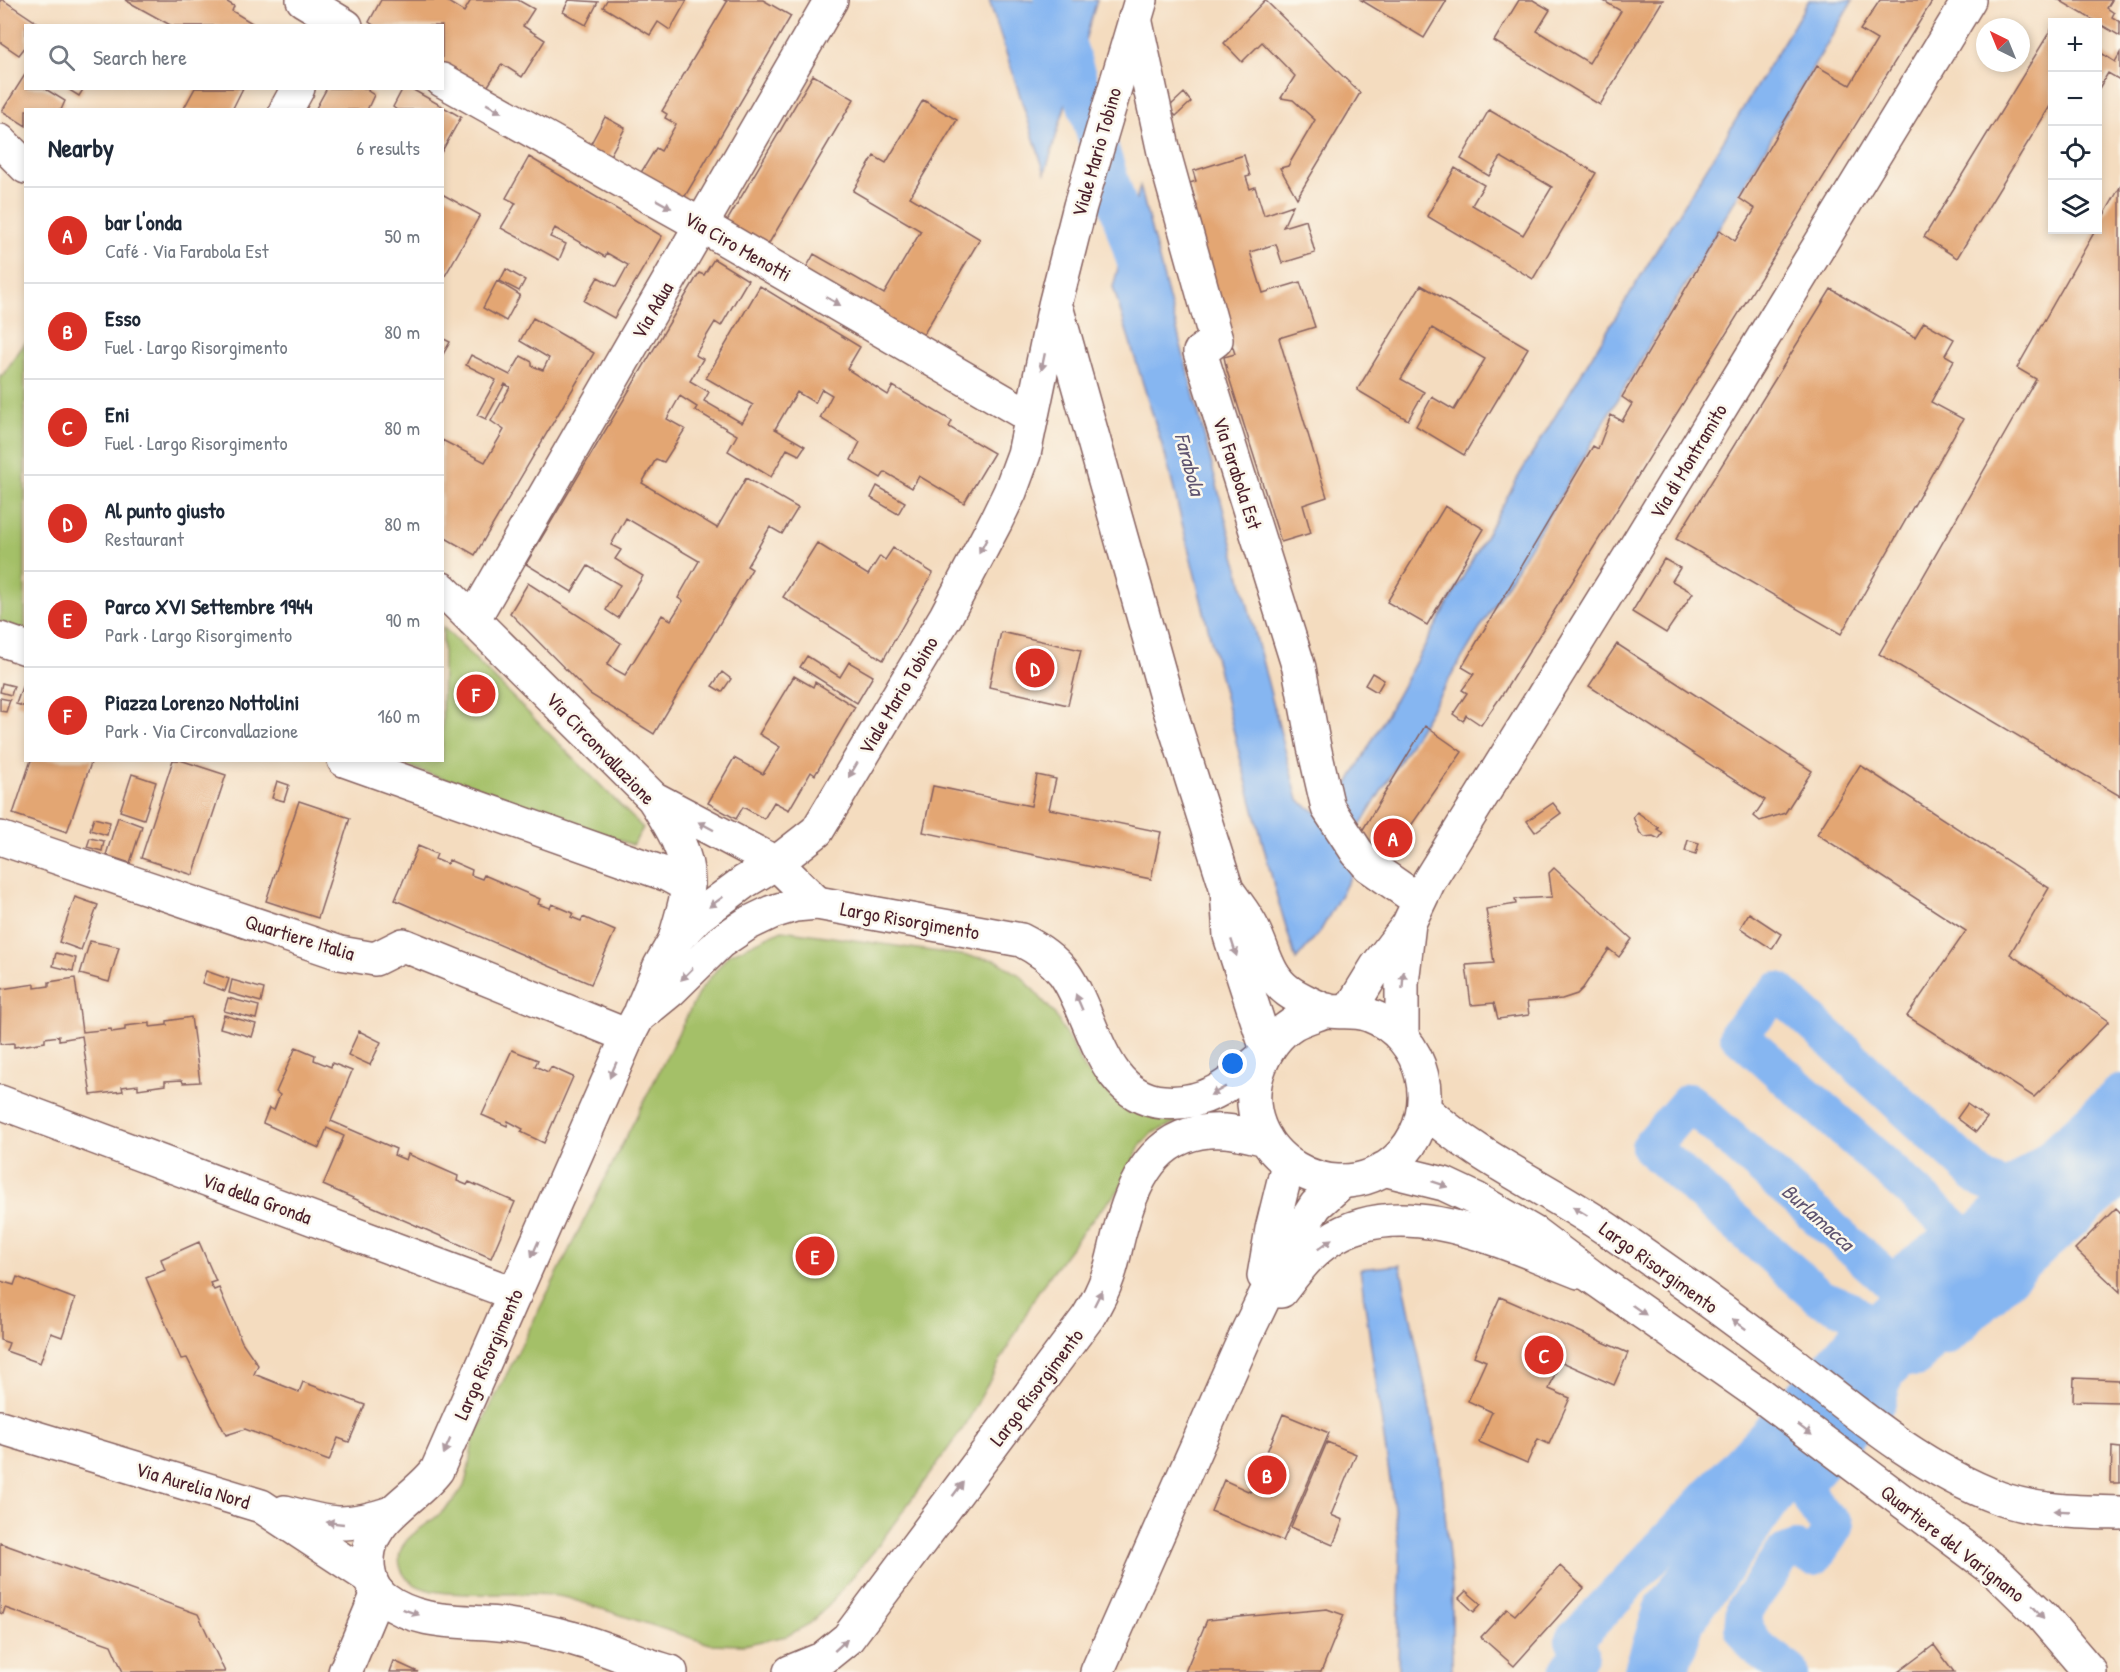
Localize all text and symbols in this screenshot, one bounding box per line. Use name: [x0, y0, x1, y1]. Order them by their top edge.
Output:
north arrow: [1976, 18, 2030, 72]
map controls: [2048, 18, 2102, 234]
button: +: [2048, 18, 2102, 72]
search box: [24, 24, 444, 90]
icon: search: [45, 41, 78, 74]
text: Search here: [93, 42, 187, 72]
button: −: [2048, 72, 2102, 126]
street label: Viale Mario Tobino: [1065, 84, 1127, 220]
one-way arrow: [485, 103, 502, 113]
button: locate: [2048, 126, 2102, 180]
text: Nearby: [48, 130, 114, 165]
text: 6 results: [356, 134, 420, 161]
button: layers: [2048, 180, 2102, 234]
one-way arrow: [655, 199, 672, 209]
street label: Via Ciro Menotti: [680, 205, 796, 287]
text: bar l'onda: [105, 207, 182, 237]
text: A: [63, 222, 72, 249]
text: 50 m: [384, 222, 420, 249]
text: Café · Via Farabola Est: [105, 237, 269, 264]
street label: Via Adua: [625, 276, 679, 343]
one-way arrow: [824, 296, 841, 306]
text: Esso: [105, 303, 141, 333]
text: B: [62, 318, 73, 345]
text: 80 m: [384, 318, 420, 345]
text: Fuel · Largo Risorgimento: [105, 333, 287, 360]
one-way arrow: [1038, 353, 1047, 372]
text: Eni: [105, 399, 130, 429]
street label: Via di Montramito: [1643, 399, 1733, 523]
street label: Via Farabola Est: [1207, 413, 1269, 534]
text: C: [62, 414, 73, 441]
text: 80 m: [384, 414, 420, 441]
text: Fuel · Largo Risorgimento: [105, 429, 287, 456]
water label: Farabola: [1168, 430, 1213, 501]
text: Al punto giusto: [105, 495, 225, 525]
text: D: [63, 510, 72, 537]
text: 80 m: [384, 510, 420, 537]
text: Restaurant: [105, 525, 184, 552]
one-way arrow: [978, 538, 988, 555]
text: Parco XVI Settembre 1944: [105, 591, 313, 621]
text: E: [63, 606, 72, 633]
text: 90 m: [386, 606, 420, 633]
text: Park · Largo Risorgimento: [105, 621, 292, 648]
street label: Viale Mario Tobino: [852, 631, 944, 759]
pin: D: [1016, 646, 1054, 690]
pin: F: [456, 672, 496, 716]
street label: Via Circonvallazione: [540, 686, 662, 810]
text: Piazza Lorenzo Nottolini: [105, 687, 299, 717]
text: F: [64, 702, 71, 729]
text: 160 m: [378, 702, 420, 729]
text: Park · Via Circonvallazione: [105, 717, 298, 744]
one-way arrow: [848, 762, 859, 778]
pin: A: [1374, 816, 1412, 860]
one-way arrow: [697, 821, 714, 831]
street label: Largo Risorgimento: [838, 895, 982, 945]
one-way arrow: [708, 896, 724, 908]
street label: Quartiere Italia: [242, 908, 358, 967]
one-way arrow: [1230, 939, 1239, 957]
one-way arrow: [680, 966, 694, 980]
one-way arrow: [1398, 970, 1407, 989]
one-way arrow: [1074, 993, 1083, 1011]
your location: [1218, 1049, 1247, 1078]
one-way arrow: [608, 1061, 617, 1079]
one-way arrow: [1209, 1086, 1226, 1096]
street label: Via della Gronda: [198, 1166, 316, 1230]
water label: Burlamacca: [1776, 1177, 1862, 1259]
one-way arrow: [1431, 1179, 1449, 1189]
one-way arrow: [1572, 1206, 1589, 1217]
street label: Largo Risorgimento: [1594, 1215, 1724, 1319]
pin: E: [796, 1234, 834, 1278]
one-way arrow: [1318, 1238, 1333, 1250]
one-way arrow: [530, 1240, 539, 1257]
street label: Largo Risorgimento: [447, 1284, 529, 1424]
one-way arrow: [1093, 1290, 1103, 1307]
one-way arrow: [1630, 1304, 1646, 1316]
one-way arrow: [1732, 1318, 1748, 1330]
street label: Largo Risorgimento: [983, 1323, 1089, 1451]
pin: C: [1524, 1332, 1564, 1378]
one-way arrow: [1798, 1423, 1813, 1435]
one-way arrow: [443, 1438, 452, 1455]
pin: B: [1248, 1452, 1286, 1498]
street label: Via Aurelia Nord: [133, 1455, 254, 1515]
street label: Quartiere del Varignano: [1875, 1478, 2031, 1608]
one-way arrow: [952, 1482, 964, 1497]
one-way arrow: [2052, 1506, 2071, 1515]
one-way arrow: [325, 1518, 344, 1528]
one-way arrow: [2031, 1605, 2045, 1619]
one-way arrow: [402, 1607, 420, 1617]
one-way arrow: [833, 1639, 848, 1652]

